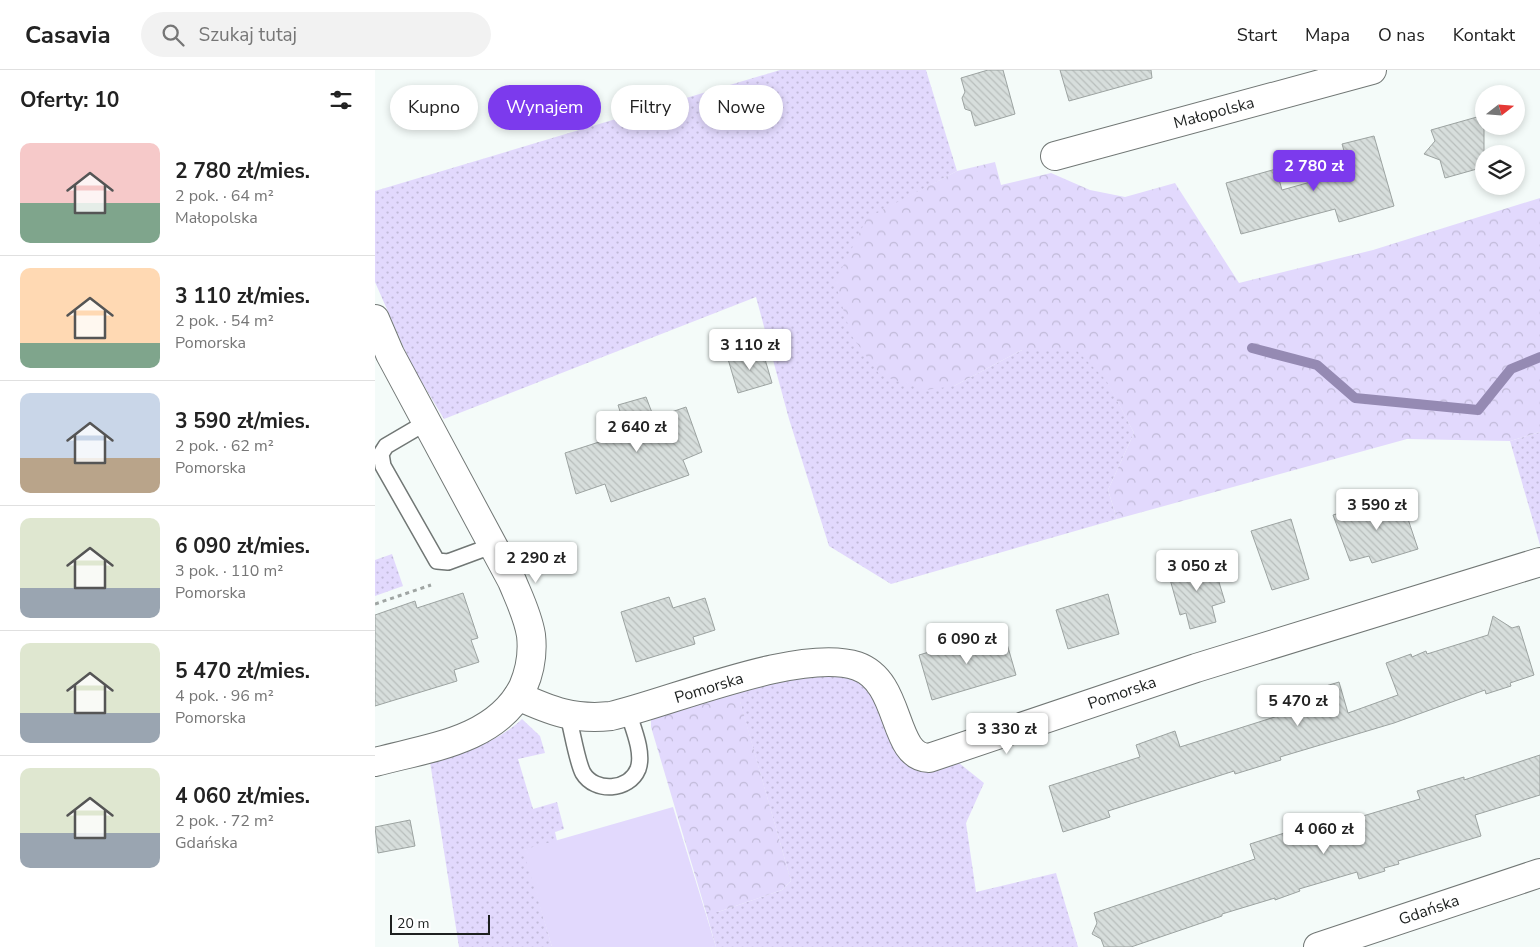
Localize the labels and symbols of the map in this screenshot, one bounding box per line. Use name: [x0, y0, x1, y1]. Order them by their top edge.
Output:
north arrow: [1475, 85, 1525, 135]
street label: Małopolska: [1171, 92, 1257, 134]
pin: 2 780 zł: [1262, 150, 1366, 192]
pin: 3 110 zł: [698, 328, 802, 371]
pin: 2 640 zł: [585, 410, 689, 453]
pin: 3 590 zł: [1325, 488, 1429, 531]
pin: 2 290 zł: [484, 542, 588, 584]
pin: 3 050 zł: [1145, 550, 1249, 592]
pin: 6 090 zł: [915, 622, 1019, 665]
street label: Pomorska: [672, 667, 746, 709]
street label: Pomorska: [1085, 671, 1159, 715]
pin: 5 470 zł: [1246, 684, 1350, 727]
pin: 3 330 zł: [955, 712, 1059, 755]
pin: 4 060 zł: [1272, 812, 1376, 855]
street label: Gdańska: [1396, 889, 1462, 931]
scale bar: [390, 912, 490, 935]

